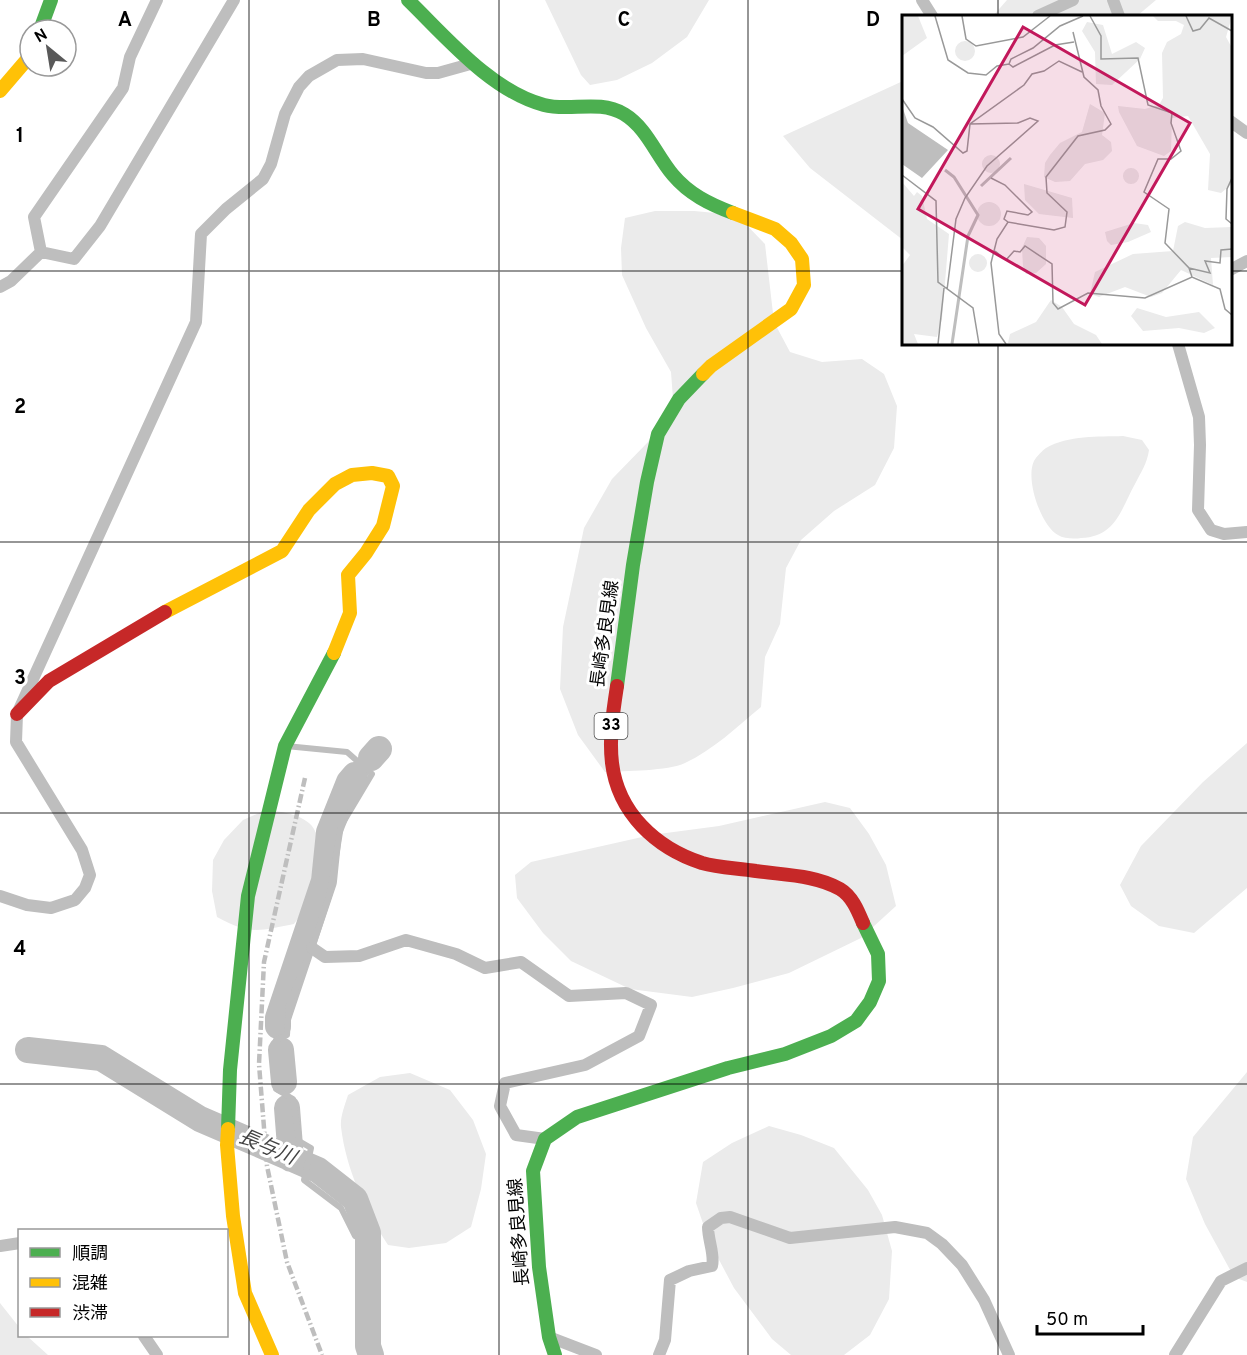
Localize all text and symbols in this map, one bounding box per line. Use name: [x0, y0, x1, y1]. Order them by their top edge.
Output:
text: A: [118, 8, 132, 34]
text: B: [367, 8, 381, 34]
text: C: [618, 8, 630, 34]
text: D: [866, 8, 880, 34]
inset map: [902, 15, 1232, 345]
north arrow: [18, 18, 78, 78]
text: N: [32, 25, 51, 48]
text: 1: [16, 124, 24, 150]
text: 2: [14, 395, 26, 421]
street label: 長崎多良見線: [587, 579, 625, 689]
text: 3: [14, 666, 26, 692]
road number: 33: [594, 713, 628, 739]
text: 4: [14, 937, 26, 963]
water label: 長与川: [234, 1124, 302, 1172]
street label: 長崎多良見線: [505, 1177, 535, 1287]
legend: [18, 1229, 228, 1337]
text: 順調: [72, 1243, 108, 1266]
text: 混雑: [72, 1273, 108, 1296]
scale bar: [1037, 1298, 1144, 1336]
text: 渋滞: [72, 1303, 108, 1326]
text: 50 m: [1046, 1309, 1088, 1332]

